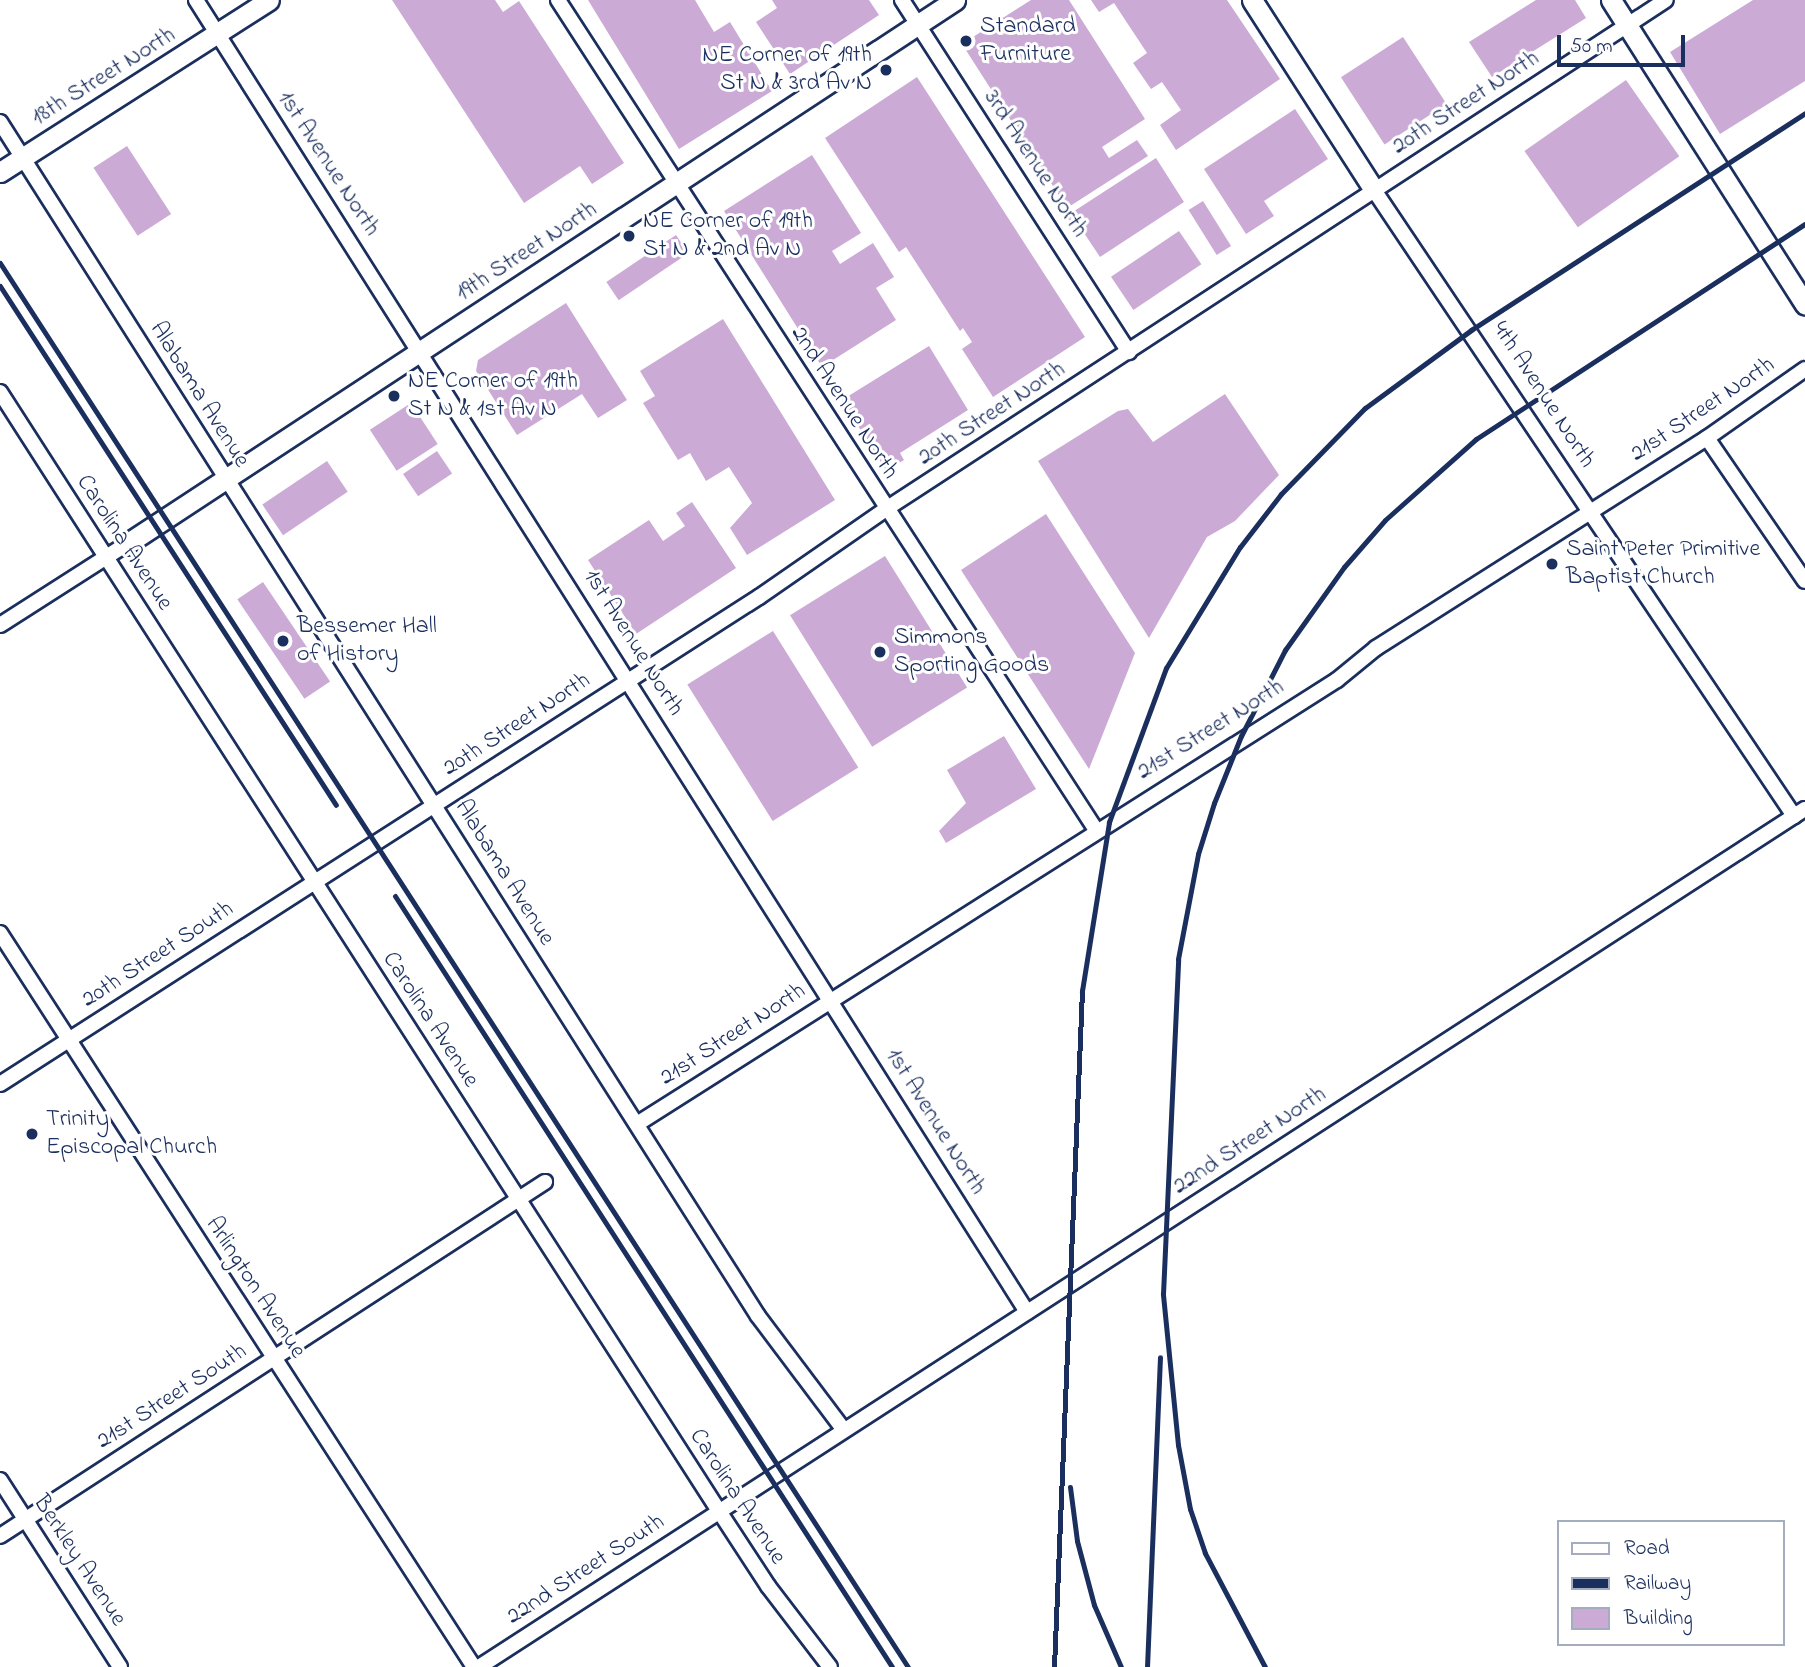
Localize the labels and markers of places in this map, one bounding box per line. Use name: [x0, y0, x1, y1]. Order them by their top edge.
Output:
place label: Standard Furniture: [980, 13, 1076, 69]
marker: Standard Furniture: [958, 33, 974, 49]
place label: NE Corner of 19th St N & 3rd Av N: [702, 42, 872, 98]
marker: NE Corner of 19th St N & 3rd Av N: [878, 62, 894, 78]
place label: NE Corner of 19th St N & 2nd Av N: [643, 208, 813, 264]
marker: NE Corner of 19th St N & 2nd Av N: [621, 228, 637, 244]
place label: NE Corner of 19th St N & 1st Av N: [408, 368, 578, 424]
marker: NE Corner of 19th St N & 1st Av N: [386, 388, 402, 404]
place label: Saint Peter Primitive Baptist Church: [1566, 536, 1760, 592]
marker: Saint Peter Primitive Baptist Church: [1544, 556, 1560, 572]
place label: Bessemer Hall of History: [297, 613, 437, 669]
place label: Simmons Sporting Goods: [894, 624, 1049, 680]
marker: Bessemer Hall of History: [275, 633, 291, 649]
marker: Simmons Sporting Goods: [872, 644, 888, 660]
place label: Trinity Episcopal Church: [46, 1106, 217, 1162]
marker: Trinity Episcopal Church: [24, 1126, 40, 1142]

